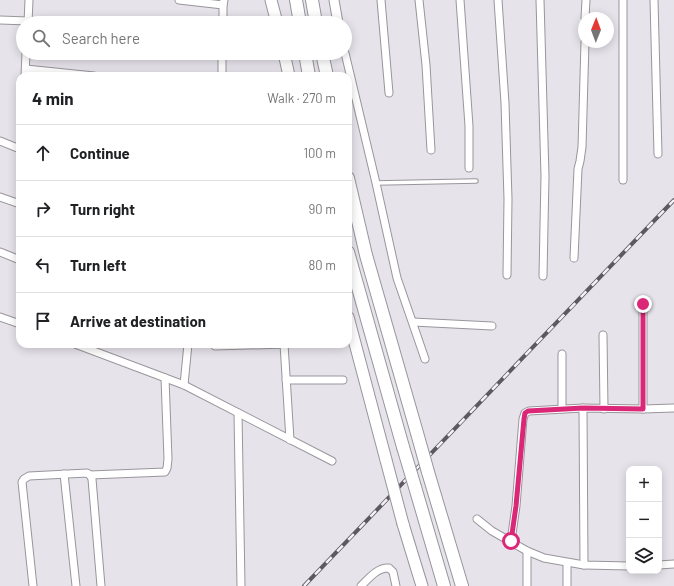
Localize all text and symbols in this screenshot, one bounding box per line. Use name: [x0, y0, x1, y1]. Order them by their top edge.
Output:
north arrow: [578, 12, 614, 48]
search box: [16, 16, 352, 60]
icon: search: [30, 27, 52, 49]
text: Search here: [62, 29, 140, 47]
text: 4 min: [32, 88, 74, 108]
text: Walk · 270 m: [267, 90, 336, 106]
icon: ahead: [32, 142, 54, 164]
text: Continue: [70, 144, 130, 162]
text: 100 m: [303, 145, 336, 161]
icon: right: [32, 198, 54, 220]
text: Turn right: [70, 200, 135, 218]
text: 90 m: [309, 201, 336, 217]
icon: left: [32, 254, 54, 276]
text: Turn left: [70, 256, 126, 274]
text: 80 m: [309, 257, 336, 273]
route end: [634, 295, 652, 313]
icon: arrive: [32, 310, 54, 332]
text: Arrive at destination: [70, 312, 206, 330]
map controls: [626, 466, 662, 574]
button: +: [626, 466, 662, 502]
button: −: [626, 502, 662, 538]
route start: [502, 532, 520, 550]
button: layers: [626, 538, 662, 574]

